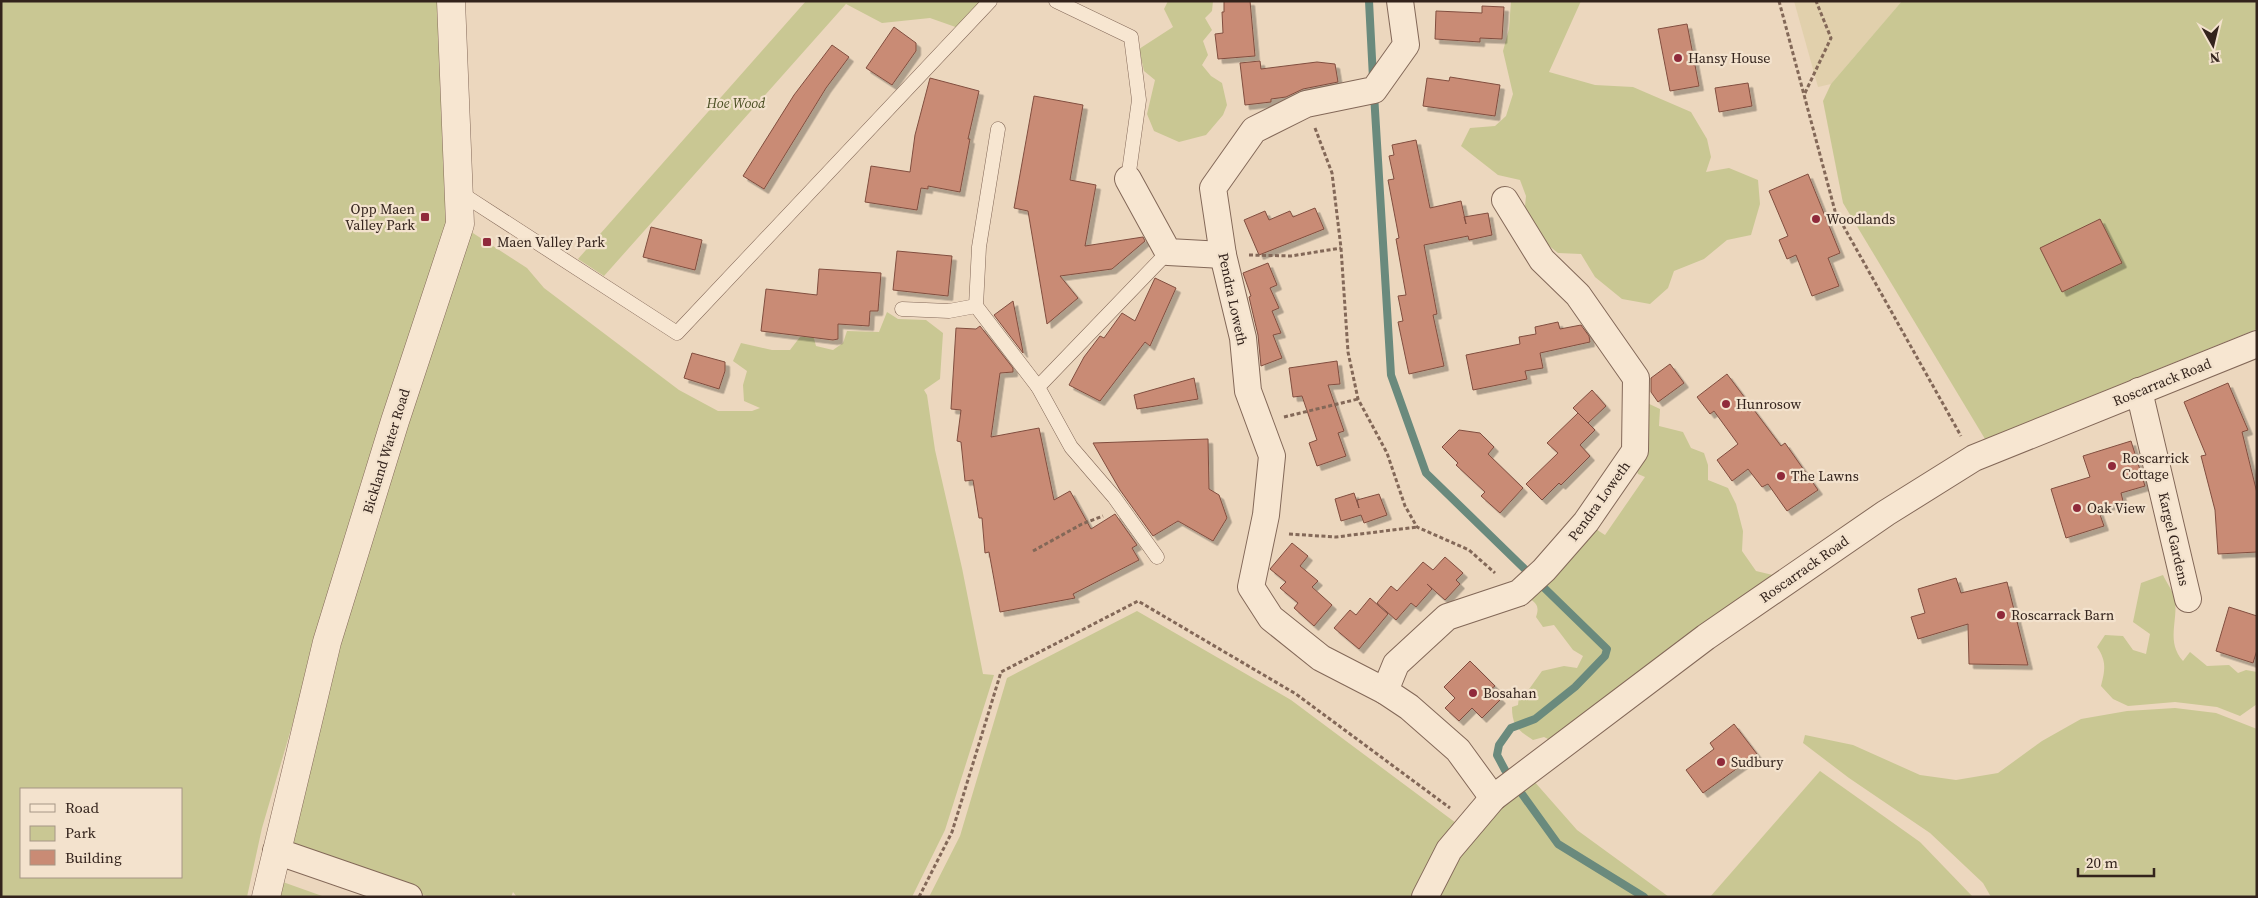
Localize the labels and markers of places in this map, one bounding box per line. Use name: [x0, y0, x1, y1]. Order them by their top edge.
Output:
place label: Hansy House: [1688, 48, 1770, 68]
marker: Hansy House: [1672, 52, 1684, 64]
place label: Opp Maen Valley Park: [345, 199, 416, 235]
place label: Woodlands: [1826, 209, 1895, 229]
marker: Opp Maen Valley Park: [419, 211, 431, 223]
marker: Woodlands: [1810, 213, 1822, 225]
place label: Maen Valley Park: [497, 232, 605, 252]
marker: Maen Valley Park: [481, 236, 493, 248]
place label: Hunrosow: [1736, 394, 1802, 414]
marker: Hunrosow: [1720, 398, 1732, 410]
place label: Roscarrick Cottage: [2122, 448, 2189, 484]
marker: Roscarrick Cottage: [2106, 460, 2118, 472]
place label: The Lawns: [1791, 466, 1859, 486]
marker: The Lawns: [1775, 470, 1787, 482]
place label: Oak View: [2087, 498, 2146, 518]
marker: Oak View: [2071, 502, 2083, 514]
place label: Roscarrack Barn: [2011, 605, 2115, 625]
marker: Roscarrack Barn: [1995, 609, 2007, 621]
place label: Bosahan: [1483, 683, 1537, 703]
marker: Bosahan: [1467, 687, 1479, 699]
place label: Sudbury: [1731, 752, 1784, 772]
marker: Sudbury: [1715, 756, 1727, 768]

